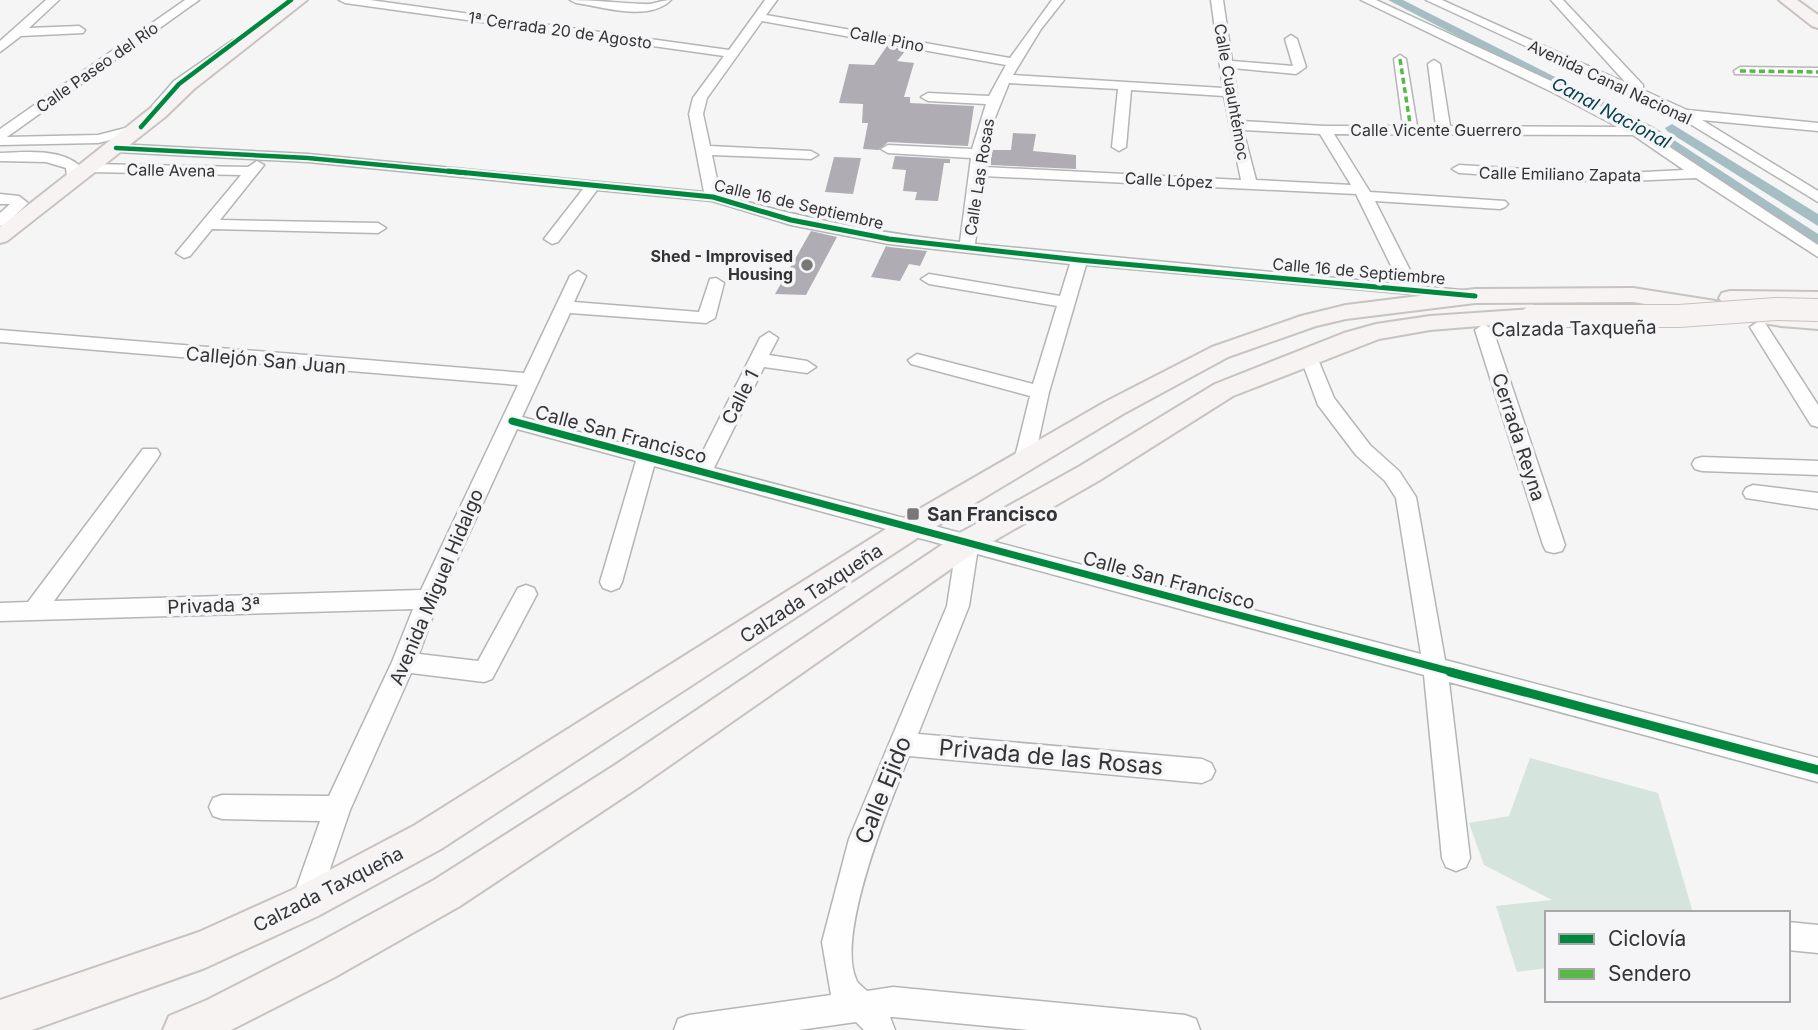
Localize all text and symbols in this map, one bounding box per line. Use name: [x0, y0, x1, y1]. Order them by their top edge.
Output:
street label: 1ª Cerrada 20 de Agosto: [467, 7, 653, 53]
street label: Calle Paseo del Río: [32, 17, 162, 117]
street label: Calle Pino: [848, 22, 926, 56]
street label: Calle Cuauhtémoc: [1210, 22, 1254, 162]
street label: Avenida Canal Nacional: [1525, 36, 1695, 128]
water label: Canal Nacional: [1548, 73, 1674, 153]
street label: Calle Las Rosas: [960, 117, 998, 237]
street label: Calle Vicente Guerrero: [1350, 120, 1522, 140]
street label: Calle Avena: [127, 159, 215, 181]
street label: Calle Emiliano Zapata: [1479, 163, 1641, 185]
street label: Calle López: [1124, 168, 1214, 192]
street label: Calle 16 de Septiembre: [712, 175, 886, 233]
place label: Shed - Improvised Housing: [651, 246, 793, 284]
street label: Calle 16 de Septiembre: [1272, 253, 1446, 289]
marker: Shed - Improvised Housing: [799, 257, 815, 273]
street label: Calzada Taxqueña: [1491, 316, 1657, 341]
street label: Callejón San Juan: [185, 342, 347, 379]
street label: Calle 1: [717, 366, 764, 428]
street label: Cerrada Reyna: [1487, 370, 1550, 504]
street label: Calle San Francisco: [532, 400, 709, 469]
street label: Avenida Miguel Hidalgo: [385, 486, 488, 689]
place label: San Francisco: [927, 503, 1058, 526]
marker: San Francisco: [905, 506, 921, 522]
street label: Calzada Taxqueña: [736, 539, 887, 648]
street label: Calle San Francisco: [1080, 546, 1257, 615]
street label: Privada 3ª: [167, 592, 261, 619]
street label: Calle Ejido: [849, 732, 917, 848]
street label: Privada de las Rosas: [938, 733, 1164, 781]
street label: Calzada Taxqueña: [249, 842, 407, 937]
legend: [1545, 911, 1790, 1002]
text: Ciclovía: [1608, 926, 1686, 951]
text: Sendero: [1608, 961, 1691, 986]

